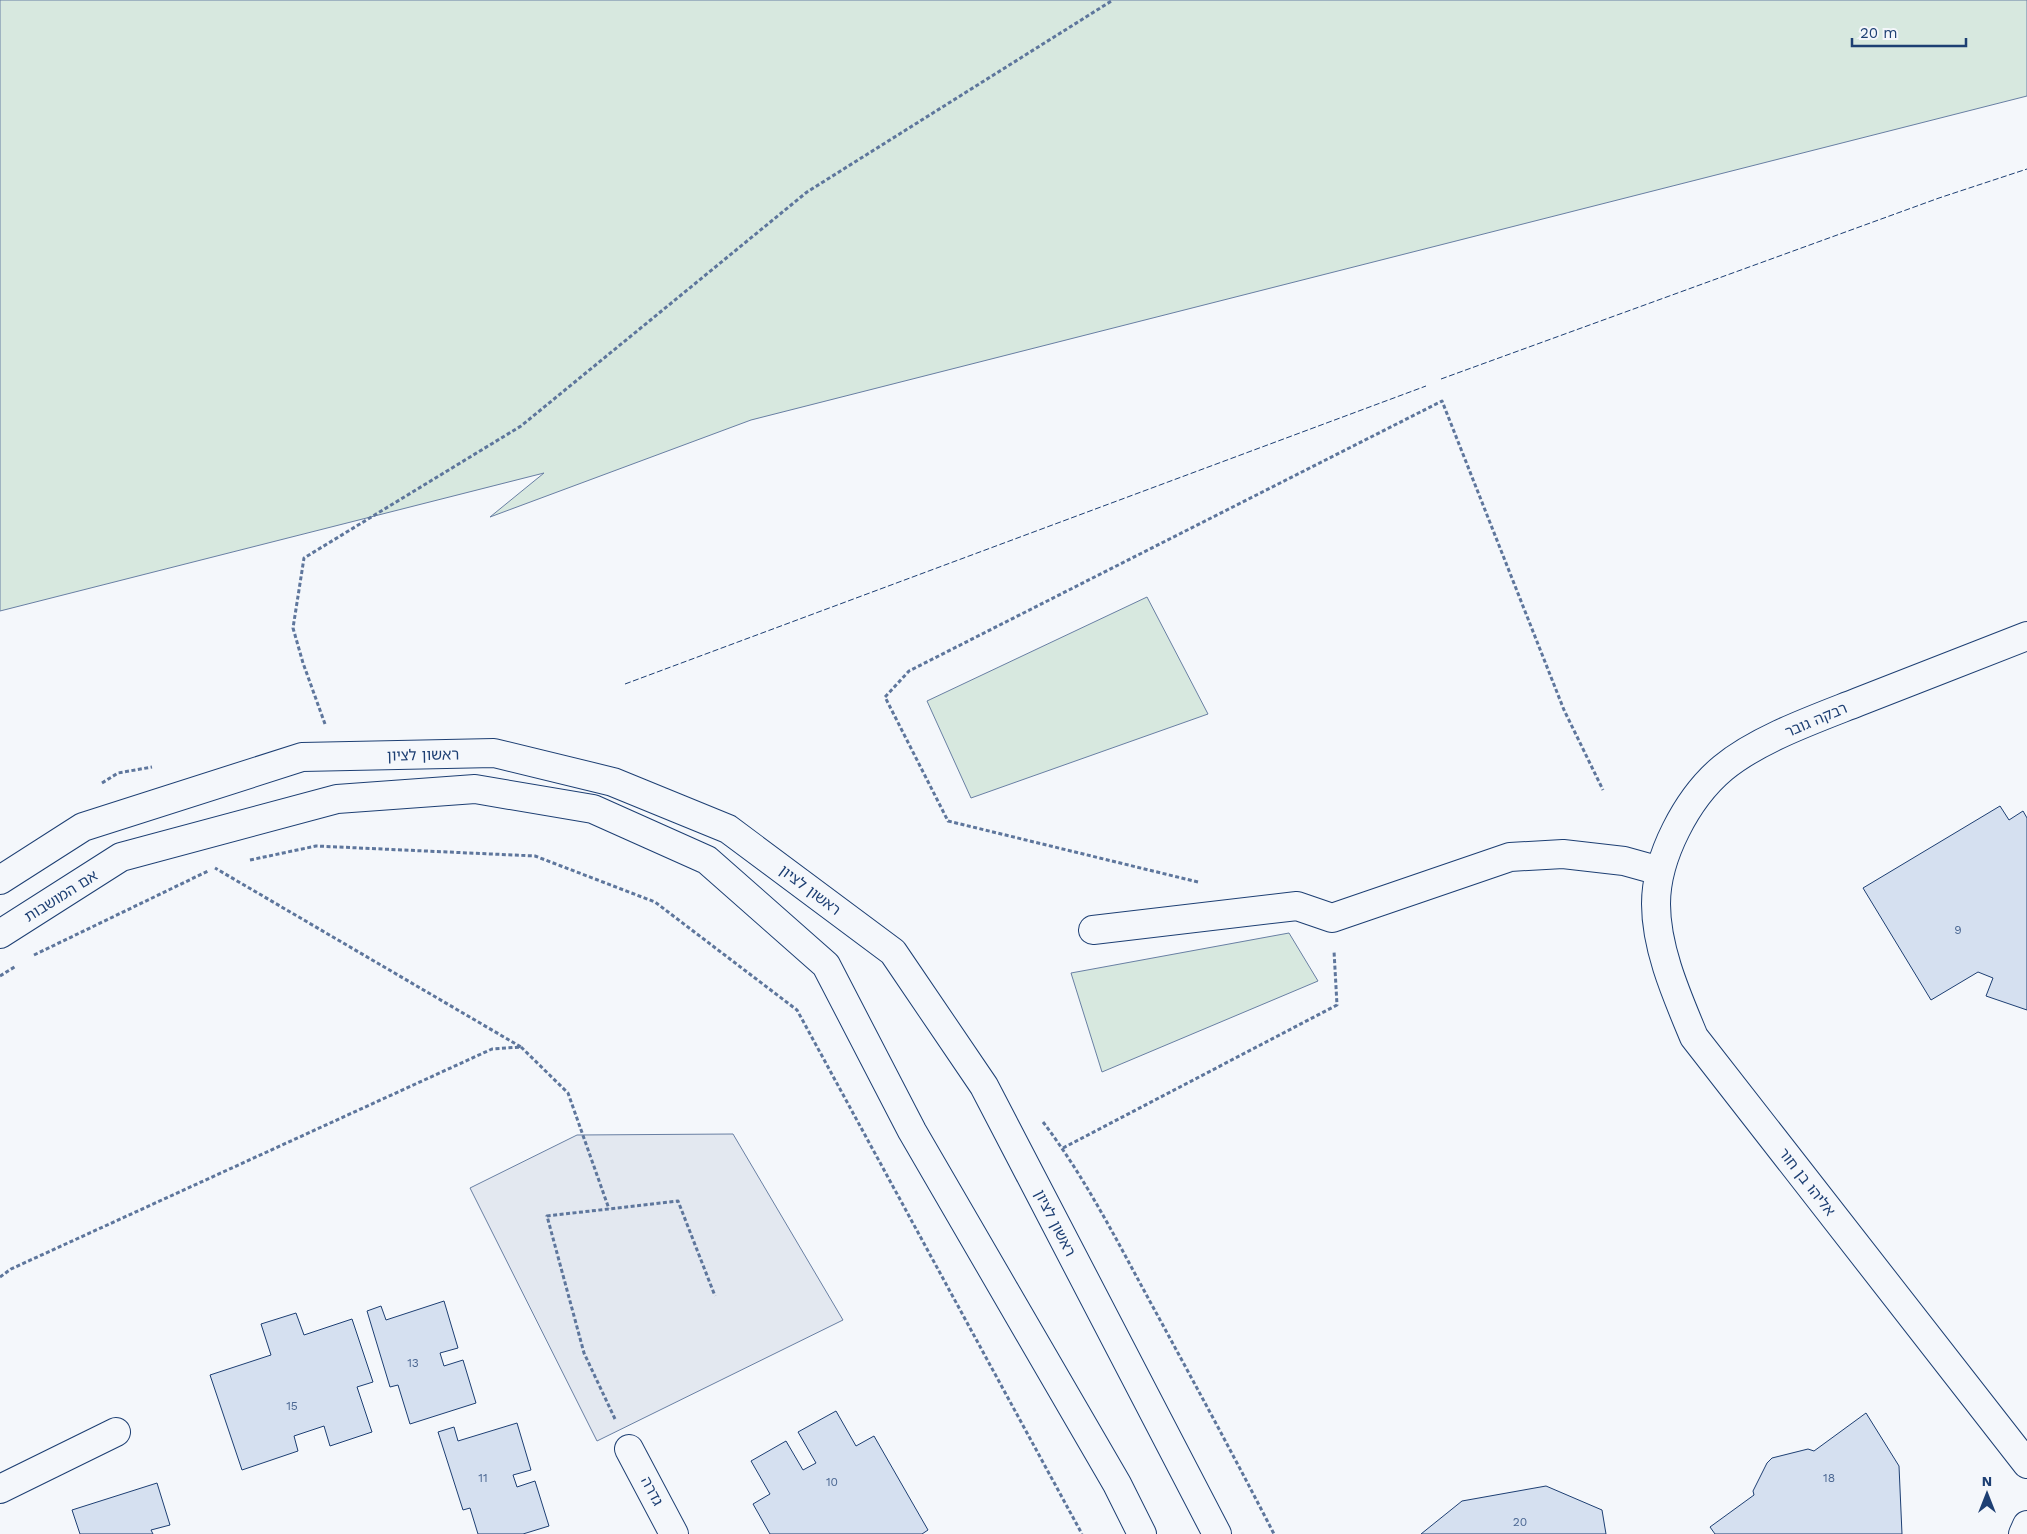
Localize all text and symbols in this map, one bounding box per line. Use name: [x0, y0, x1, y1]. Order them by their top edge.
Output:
scale bar: [1852, 15, 1966, 47]
text: 20 m: [1860, 24, 1898, 42]
street label: רבקה גובר: [1782, 699, 1850, 741]
street label: ראשון לציון: [387, 745, 459, 765]
street label: ראשון לציון: [776, 861, 844, 919]
street label: אם המושבות: [21, 866, 101, 926]
house number: 9: [1954, 923, 1962, 937]
street label: אליהו בן חור: [1775, 1144, 1839, 1220]
street label: ראשון לציון: [1031, 1187, 1079, 1259]
house number: 13: [407, 1356, 419, 1370]
house number: 15: [286, 1399, 298, 1413]
north arrow: [1962, 1469, 2012, 1519]
house number: 11: [478, 1471, 488, 1485]
house number: 18: [1823, 1471, 1835, 1485]
street label: גדרה: [637, 1473, 667, 1509]
text: N: [1982, 1473, 1992, 1489]
house number: 10: [826, 1475, 838, 1489]
house number: 20: [1513, 1515, 1527, 1529]

